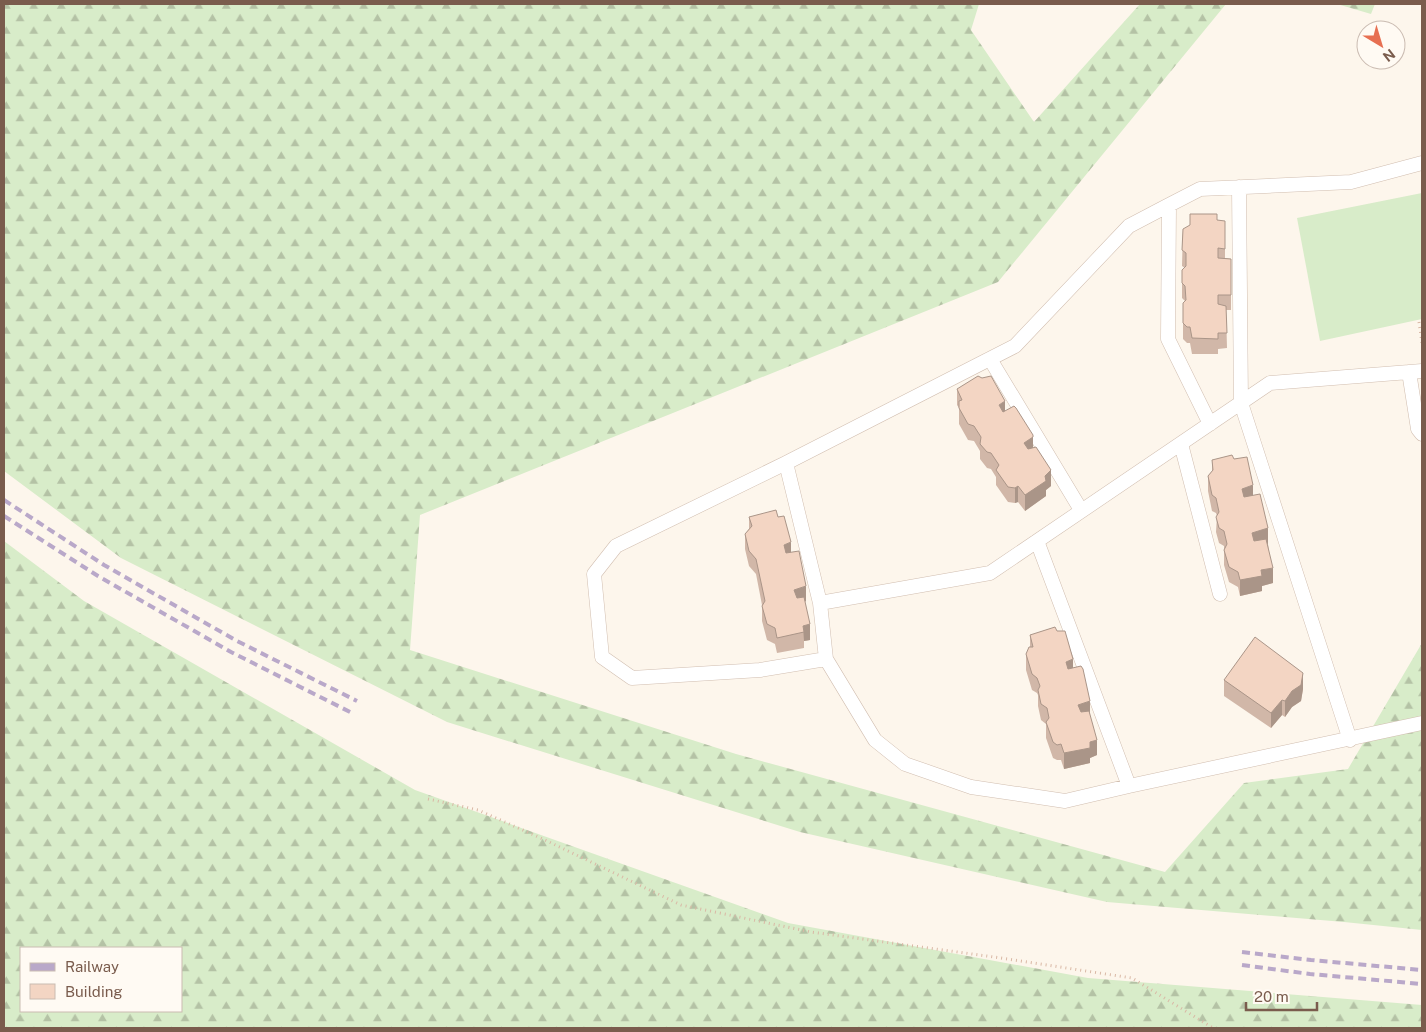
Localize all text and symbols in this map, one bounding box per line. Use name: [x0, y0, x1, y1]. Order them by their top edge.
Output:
north arrow: [1356, 20, 1406, 70]
text: N: [1380, 46, 1398, 65]
legend: [20, 947, 182, 1012]
text: Railway: [65, 958, 119, 975]
scale bar: [1246, 980, 1317, 1012]
text: Building: [65, 983, 123, 1000]
text: 20 m: [1254, 988, 1289, 1005]

